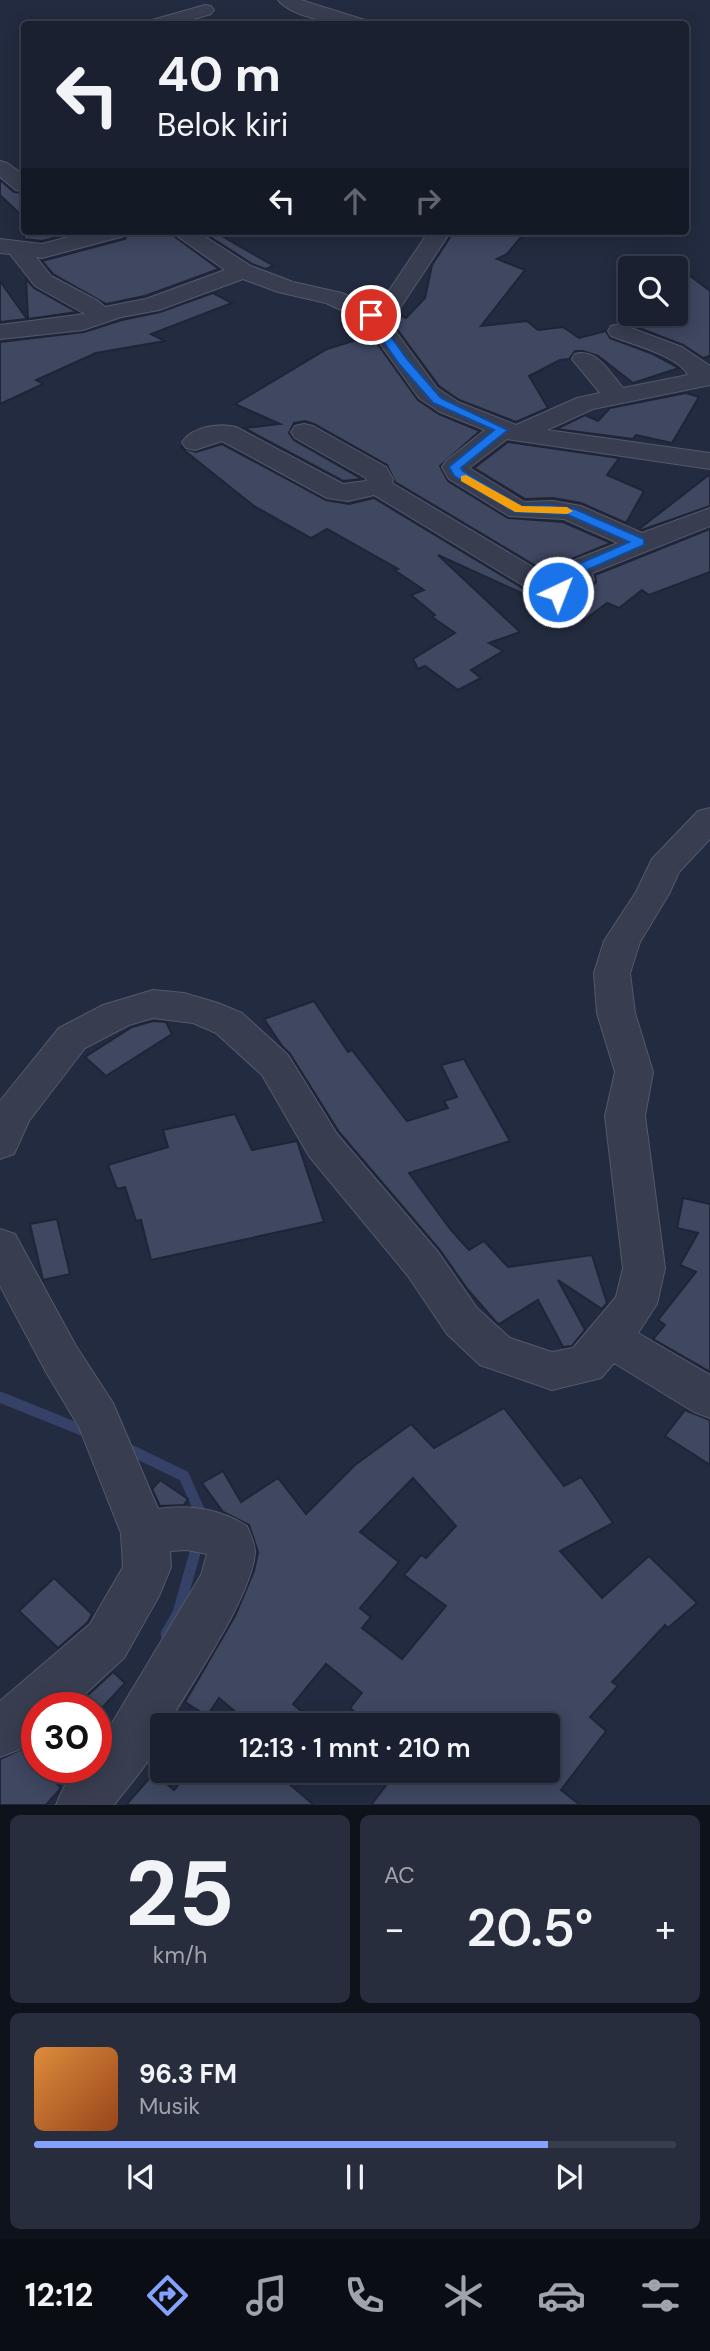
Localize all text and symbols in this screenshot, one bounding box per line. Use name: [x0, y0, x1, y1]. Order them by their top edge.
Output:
text: 40 m: [157, 42, 281, 106]
icon: left: [42, 49, 133, 140]
text: Belok kiri: [157, 104, 289, 146]
icon: left: [263, 182, 301, 220]
icon: ahead: [336, 182, 374, 220]
icon: right: [409, 182, 447, 220]
map controls: [618, 256, 688, 326]
button: search: [618, 256, 688, 326]
pin: [341, 285, 401, 345]
icon: arrive: [352, 296, 390, 334]
position arrow: [521, 555, 595, 629]
speed limit sign: 30: [21, 1692, 112, 1783]
text: 12:13 · 1 mnt · 210 m: [239, 1731, 471, 1765]
text: 25: [125, 1835, 235, 1953]
text: AC: [384, 1860, 415, 1890]
text: 20.5°: [467, 1894, 593, 1962]
text: −: [384, 1904, 405, 1954]
text: +: [655, 1904, 676, 1954]
text: km/h: [153, 1940, 207, 1970]
text: 96.3 FM: [139, 2057, 237, 2091]
text: Musik: [139, 2091, 200, 2121]
icon: previous: [122, 2158, 160, 2196]
icon: pause: [336, 2158, 374, 2196]
icon: next: [550, 2158, 588, 2196]
icon: directions: [143, 2271, 192, 2320]
icon: music: [242, 2271, 291, 2320]
icon: phone: [340, 2271, 389, 2320]
icon: climate: [439, 2271, 488, 2320]
icon: car: [537, 2271, 586, 2320]
icon: filters: [636, 2271, 685, 2320]
text: 12:12: [25, 2274, 93, 2316]

